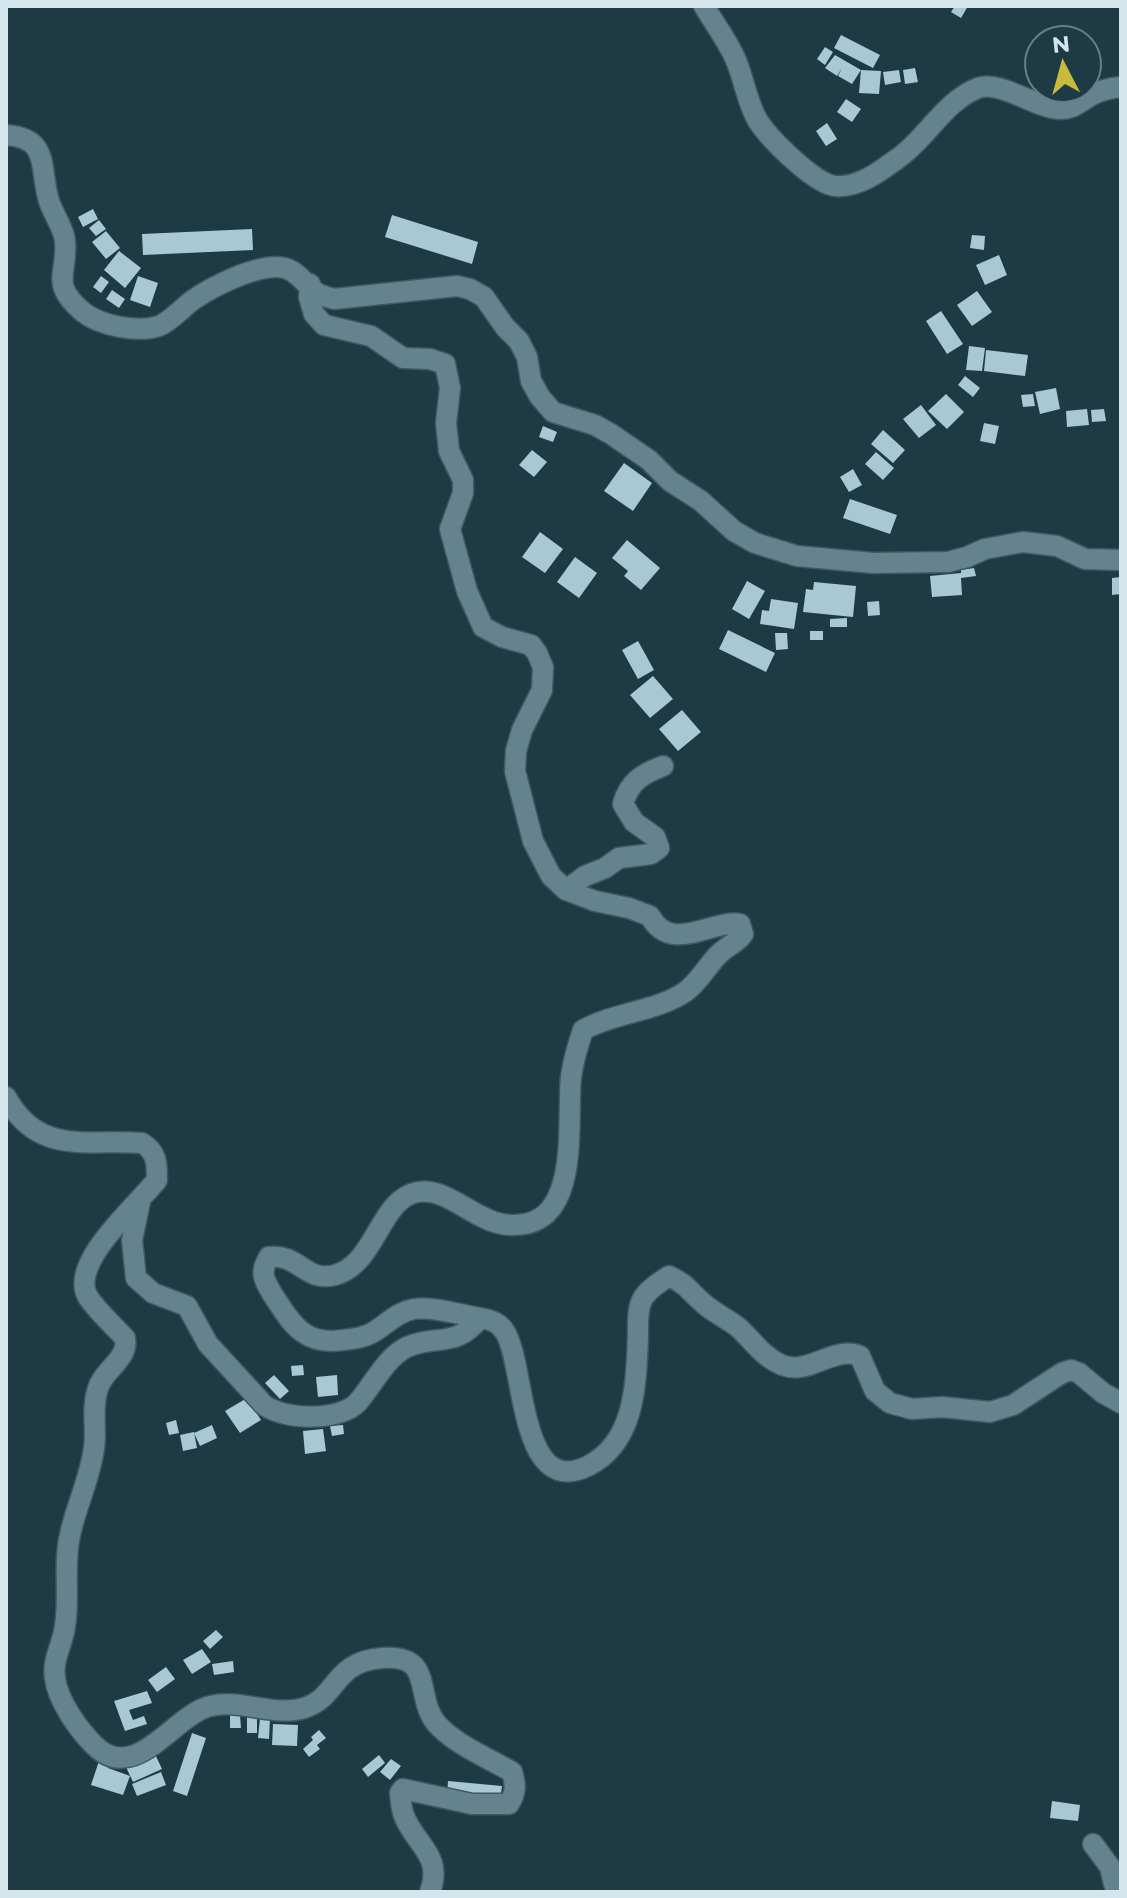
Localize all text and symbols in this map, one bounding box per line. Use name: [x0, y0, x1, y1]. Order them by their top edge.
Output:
north arrow: [1023, 24, 1103, 104]
text: N: [1051, 30, 1071, 59]

